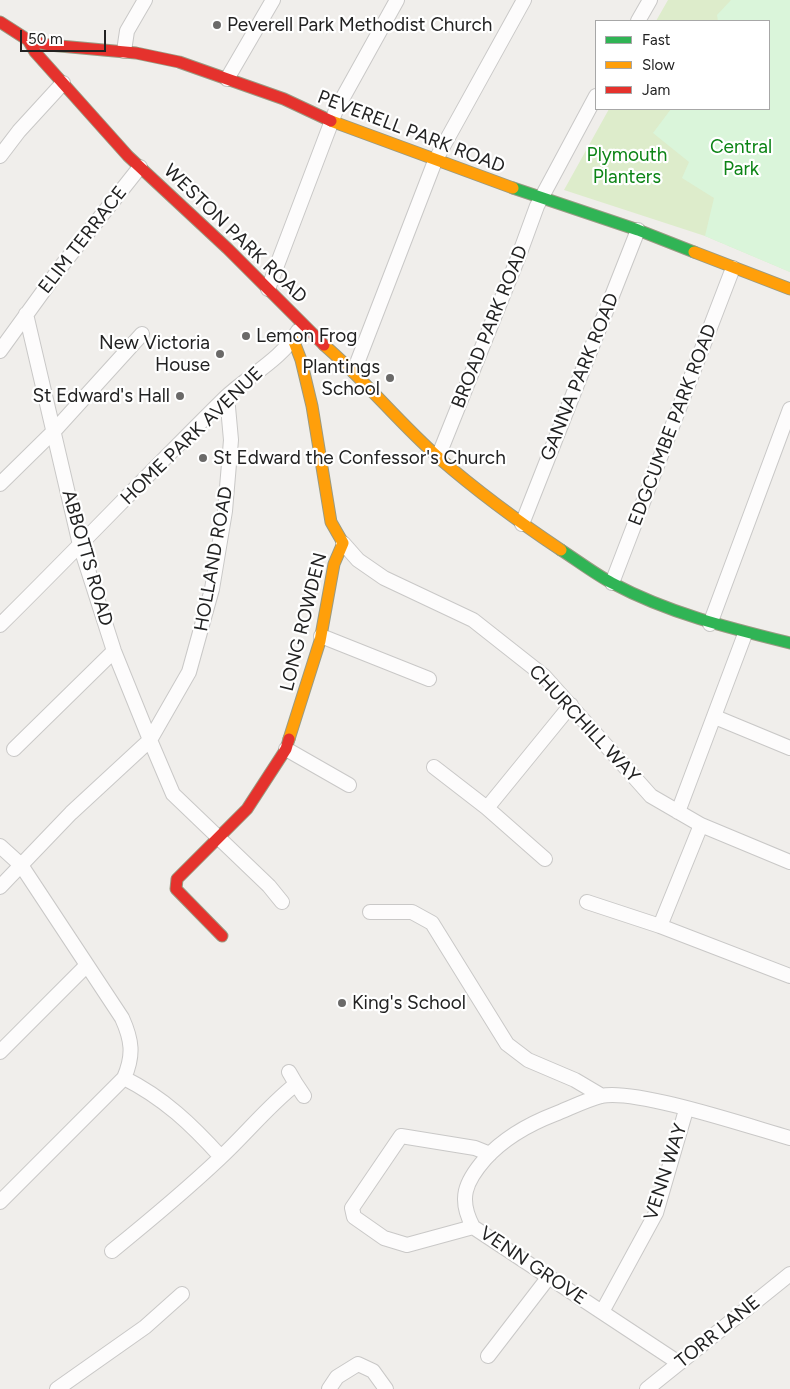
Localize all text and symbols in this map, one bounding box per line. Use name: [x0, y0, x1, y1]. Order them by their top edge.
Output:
place label: Peverell Park Methodist Church: [227, 14, 492, 36]
marker: Peverell Park Methodist Church: [211, 19, 223, 31]
scale bar: [22, 20, 109, 52]
legend: [595, 20, 770, 110]
text: 50 m: [28, 30, 63, 48]
text: Fast: [642, 31, 670, 49]
text: Slow: [642, 56, 675, 74]
text: Jam: [642, 81, 670, 99]
street label: PEVERELL PARK ROAD: [314, 86, 508, 178]
park label: Central Park: [710, 136, 772, 180]
park label: Plymouth Planters: [587, 144, 667, 188]
street label: WESTON PARK ROAD: [159, 160, 311, 308]
street label: ELIM TERRACE: [34, 182, 132, 298]
street label: BROAD PARK ROAD: [447, 242, 533, 412]
street label: GANNA PARK ROAD: [536, 290, 624, 464]
street label: EDGCUMBE PARK ROAD: [624, 321, 722, 529]
place label: Lemon Frog: [256, 325, 357, 347]
marker: Lemon Frog: [240, 330, 252, 342]
place label: New Victoria House: [99, 332, 210, 376]
marker: New Victoria House: [214, 348, 226, 360]
place label: Plantings School: [302, 356, 380, 400]
street label: HOME PARK AVENUE: [116, 362, 268, 510]
marker: Plantings School: [384, 372, 396, 384]
place label: St Edward's Hall: [32, 385, 170, 407]
marker: St Edward's Hall: [174, 390, 186, 402]
place label: St Edward the Confessor's Church: [213, 447, 506, 469]
marker: St Edward the Confessor's Church: [197, 452, 209, 464]
street label: HOLLAND ROAD: [190, 485, 238, 633]
street label: ABBOTTS ROAD: [57, 487, 117, 629]
street label: LONG ROWDEN: [276, 550, 332, 694]
street label: CHURCHILL WAY: [524, 660, 644, 788]
place label: King's School: [352, 992, 466, 1014]
marker: King's School: [336, 997, 348, 1009]
street label: VENN WAY: [640, 1121, 692, 1223]
street label: VENN GROVE: [475, 1222, 591, 1310]
street label: TORR LANE: [671, 1291, 765, 1373]

